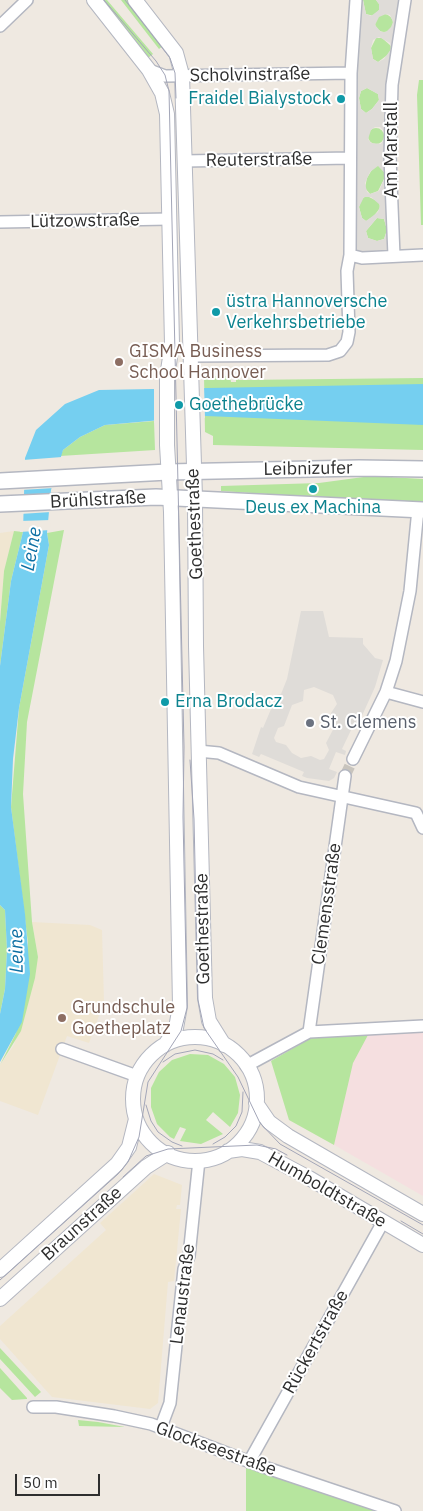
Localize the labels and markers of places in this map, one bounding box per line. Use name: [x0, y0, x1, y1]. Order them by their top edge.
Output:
place label: Fraidel Bialystock: [188, 88, 331, 110]
marker: Fraidel Bialystock: [335, 93, 347, 105]
place label: üstra Hannoversche Verkehrsbetriebe: [226, 291, 387, 334]
marker: üstra Hannoversche Verkehrsbetriebe: [210, 306, 222, 318]
place label: GISMA Business School Hannover: [129, 341, 266, 384]
marker: GISMA Business School Hannover: [113, 356, 125, 368]
place label: Goethebrücke: [189, 394, 303, 416]
marker: Goethebrücke: [173, 399, 185, 411]
marker: Deus ex Machina: [307, 483, 319, 495]
place label: Deus ex Machina: [245, 497, 381, 519]
place label: Erna Brodacz: [175, 691, 282, 713]
marker: Erna Brodacz: [159, 696, 171, 708]
place label: St. Clemens: [320, 712, 416, 734]
marker: St. Clemens: [304, 717, 316, 729]
place label: Grundschule Goetheplatz: [72, 997, 175, 1040]
marker: Grundschule Goetheplatz: [56, 1012, 68, 1024]

